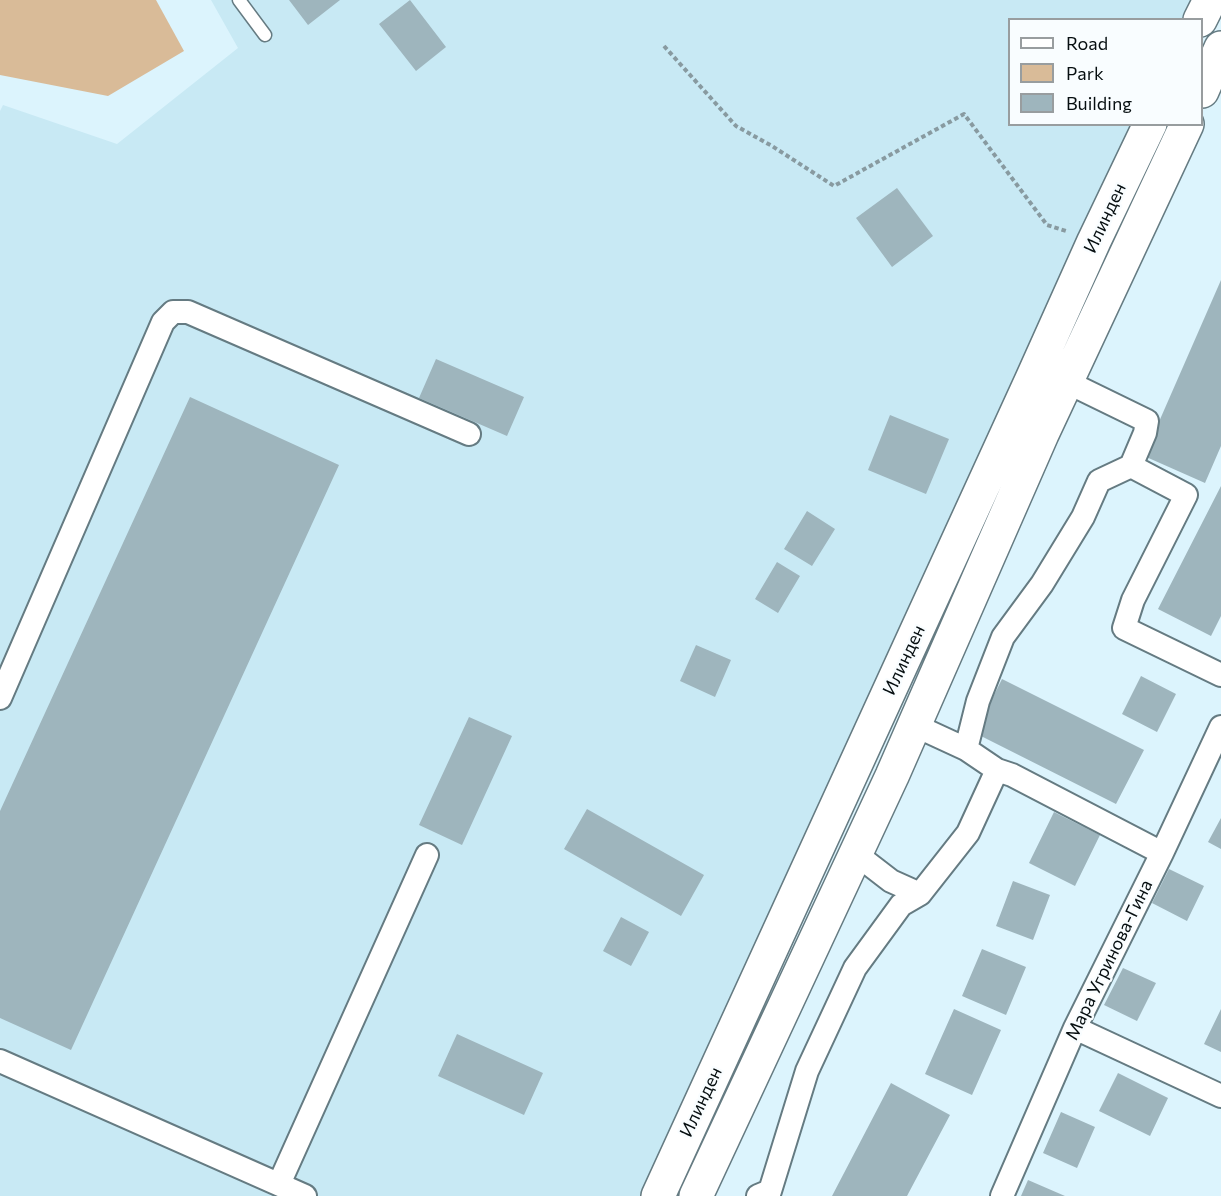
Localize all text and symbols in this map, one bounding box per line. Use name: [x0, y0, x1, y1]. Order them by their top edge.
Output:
legend: [1008, 18, 1203, 126]
text: Road: [1066, 32, 1108, 54]
text: Park: [1066, 62, 1104, 84]
text: Building: [1066, 92, 1132, 114]
street label: Илинден: [1079, 180, 1131, 256]
street label: Илинден: [878, 622, 930, 698]
street label: Мара Угринова-Гина: [1061, 876, 1157, 1044]
street label: Илинден: [675, 1064, 727, 1140]

